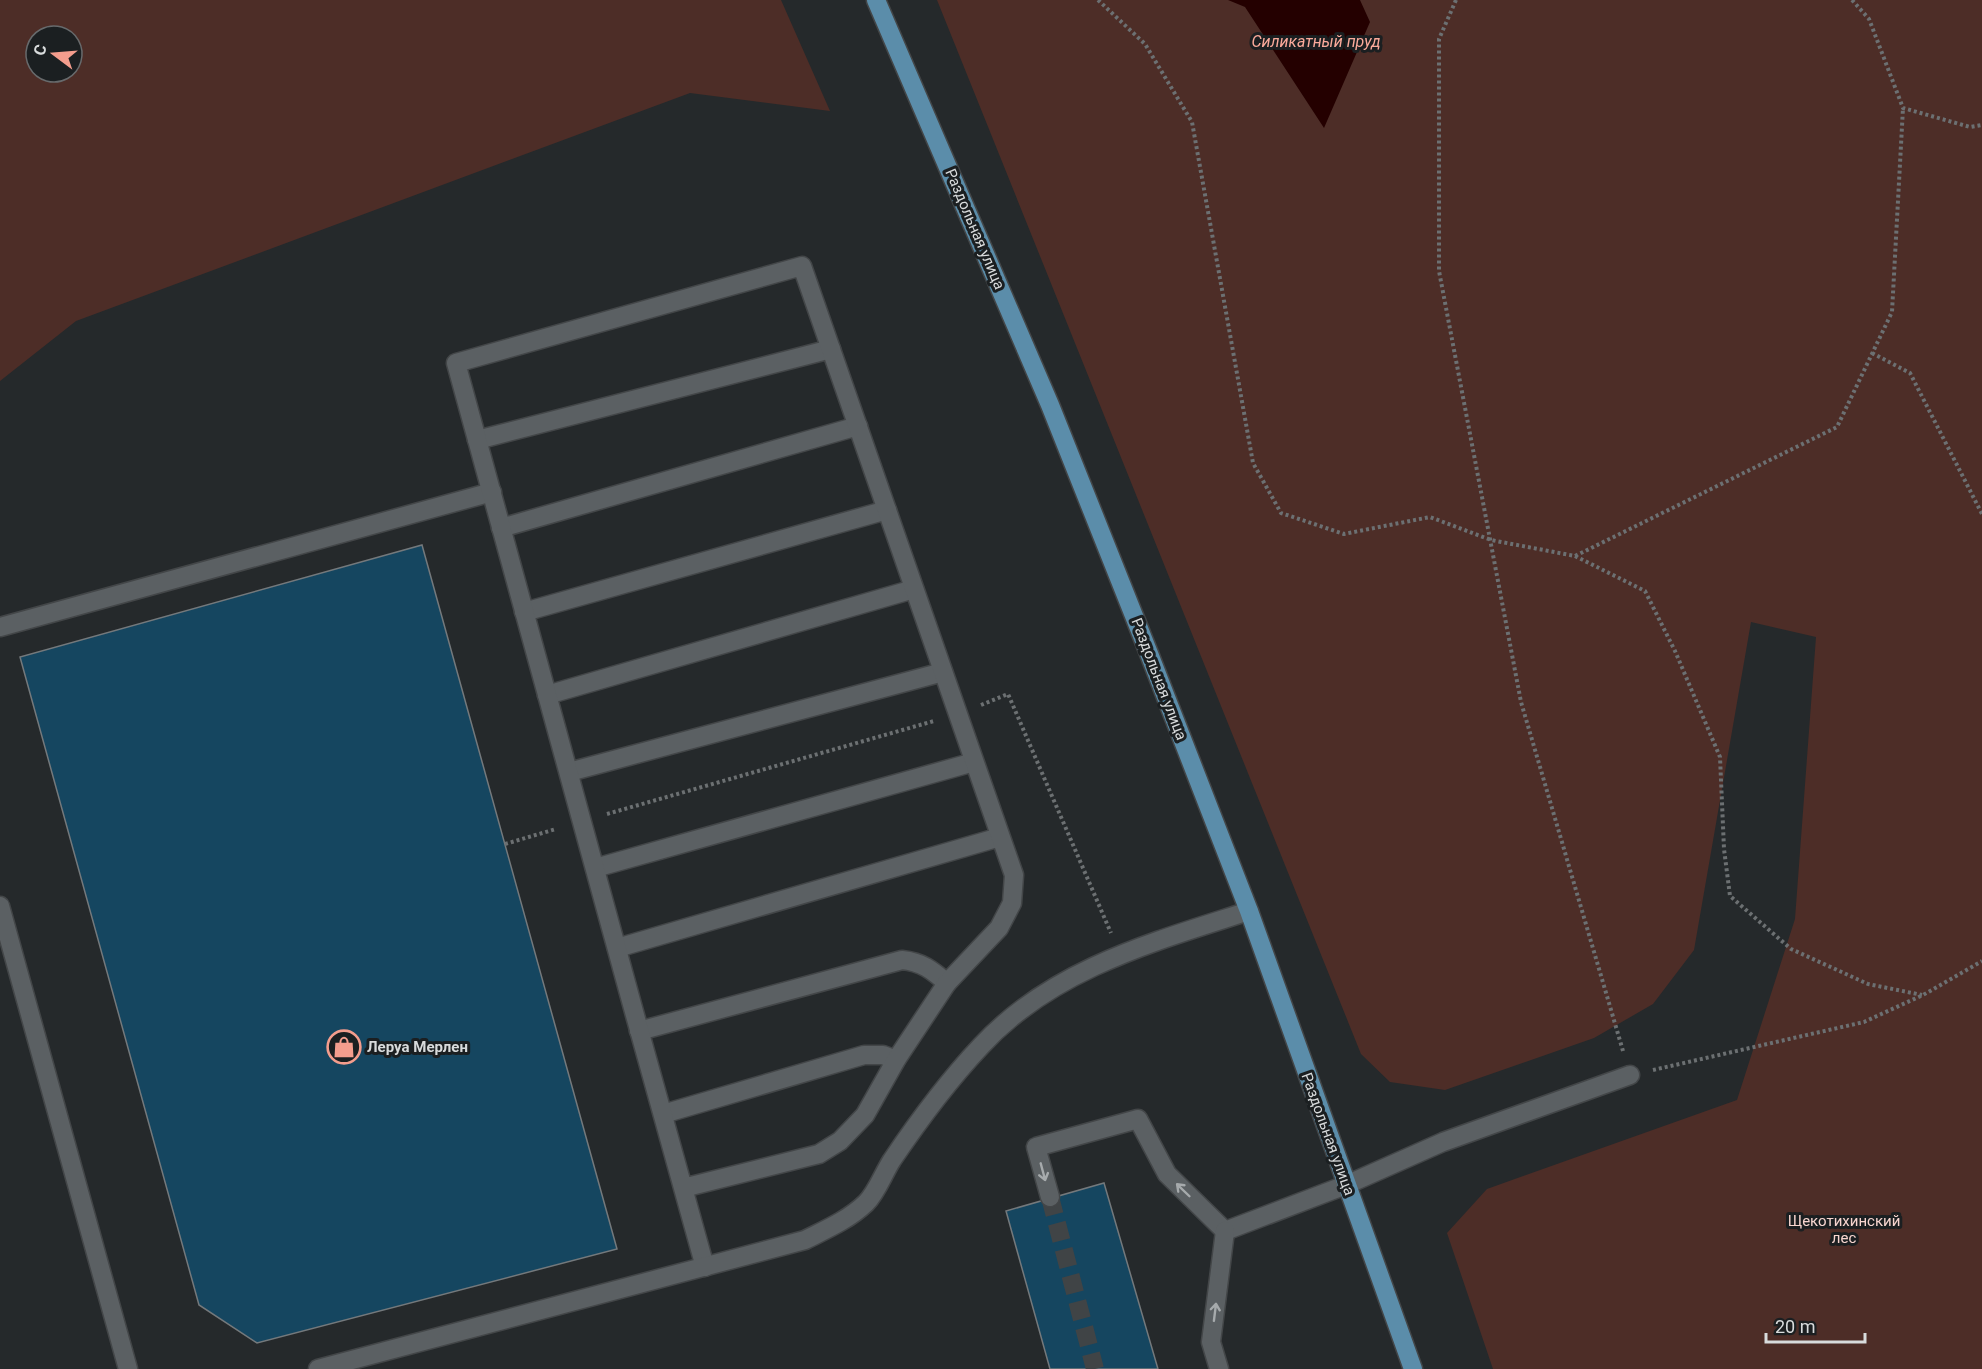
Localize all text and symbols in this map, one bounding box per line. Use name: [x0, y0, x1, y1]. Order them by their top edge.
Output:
north arrow: [24, 24, 84, 84]
water label: Силикатный пруд: [1252, 32, 1381, 51]
text: С: [29, 42, 51, 58]
street label: Раздольная улица: [941, 166, 1009, 292]
street label: Раздольная улица: [1127, 615, 1191, 743]
shop icon: Леруа Мерлен: [326, 1029, 362, 1065]
place label: Леруа Мерлен: [367, 1038, 468, 1056]
street label: Раздольная улица: [1297, 1070, 1359, 1198]
one-way arrow: [1038, 1163, 1049, 1182]
one-way arrow: [1176, 1183, 1191, 1197]
park label: Щекотихинский лес: [1788, 1212, 1900, 1247]
one-way arrow: [1209, 1303, 1220, 1322]
scale bar: [1766, 1306, 1865, 1344]
text: 20 m: [1775, 1316, 1815, 1337]

